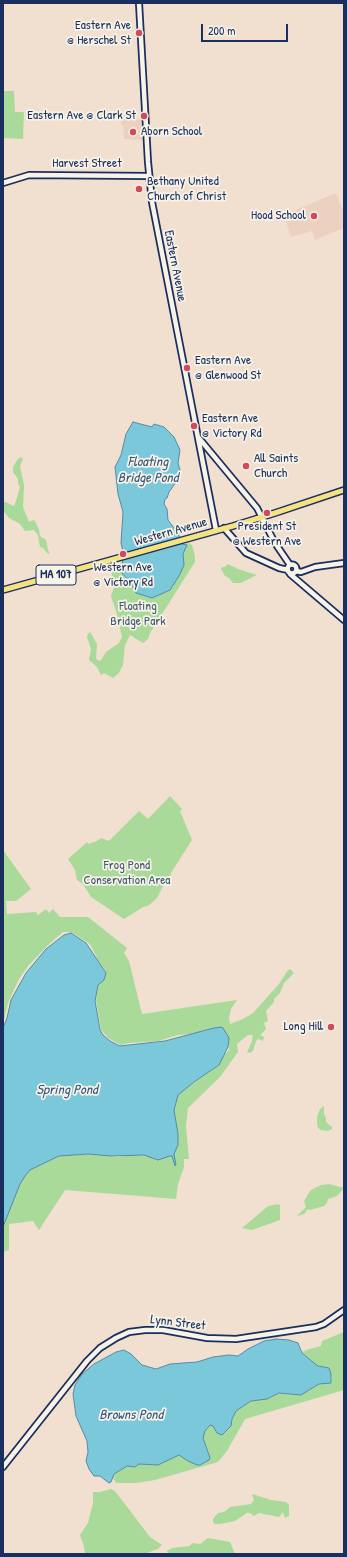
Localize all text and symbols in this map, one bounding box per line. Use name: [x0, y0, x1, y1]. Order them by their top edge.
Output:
scale bar: [203, 16, 290, 42]
place label: Eastern Ave @ Herschel St: [67, 18, 131, 49]
text: 200 m: [208, 22, 235, 39]
marker: Eastern Ave @ Herschel St: [134, 28, 144, 38]
place label: Eastern Ave @ Clark St: [27, 108, 136, 124]
marker: Eastern Ave @ Clark St: [139, 111, 149, 121]
place label: Aborn School: [141, 124, 202, 140]
marker: Aborn School: [128, 127, 138, 137]
street label: Harvest Street: [52, 156, 122, 172]
place label: Bethany United Church of Christ: [147, 174, 226, 205]
marker: Bethany United Church of Christ: [134, 184, 144, 194]
place label: Hood School: [251, 208, 306, 224]
marker: Hood School: [309, 211, 319, 221]
street label: Eastern Avenue: [160, 229, 190, 303]
place label: Eastern Ave @ Glenwood St: [195, 353, 261, 384]
marker: Eastern Ave @ Glenwood St: [182, 363, 192, 373]
place label: Eastern Ave @ Victory Rd: [202, 411, 262, 442]
marker: Eastern Ave @ Victory Rd: [189, 421, 199, 431]
place label: All Saints Church: [254, 451, 298, 482]
water label: Floating Bridge Pond: [118, 454, 178, 486]
marker: All Saints Church: [241, 461, 251, 471]
marker: President St @ Western Ave: [262, 508, 272, 518]
street label: Western Avenue: [133, 514, 209, 550]
place label: President St @ Western Ave: [233, 519, 301, 550]
marker: Western Ave @ Victory Rd: [118, 549, 128, 559]
place label: Western Ave @ Victory Rd: [93, 560, 153, 591]
road number: MA 107: [36, 565, 76, 585]
park label: Floating Bridge Park: [110, 599, 166, 630]
park label: Frog Pond Conservation Area: [84, 858, 170, 889]
place label: Long Hill: [284, 1019, 323, 1035]
marker: Long Hill: [326, 1022, 336, 1032]
water label: Spring Pond: [37, 1082, 97, 1098]
street label: Lynn Street: [150, 1312, 206, 1334]
water label: Browns Pond: [99, 1407, 163, 1423]

